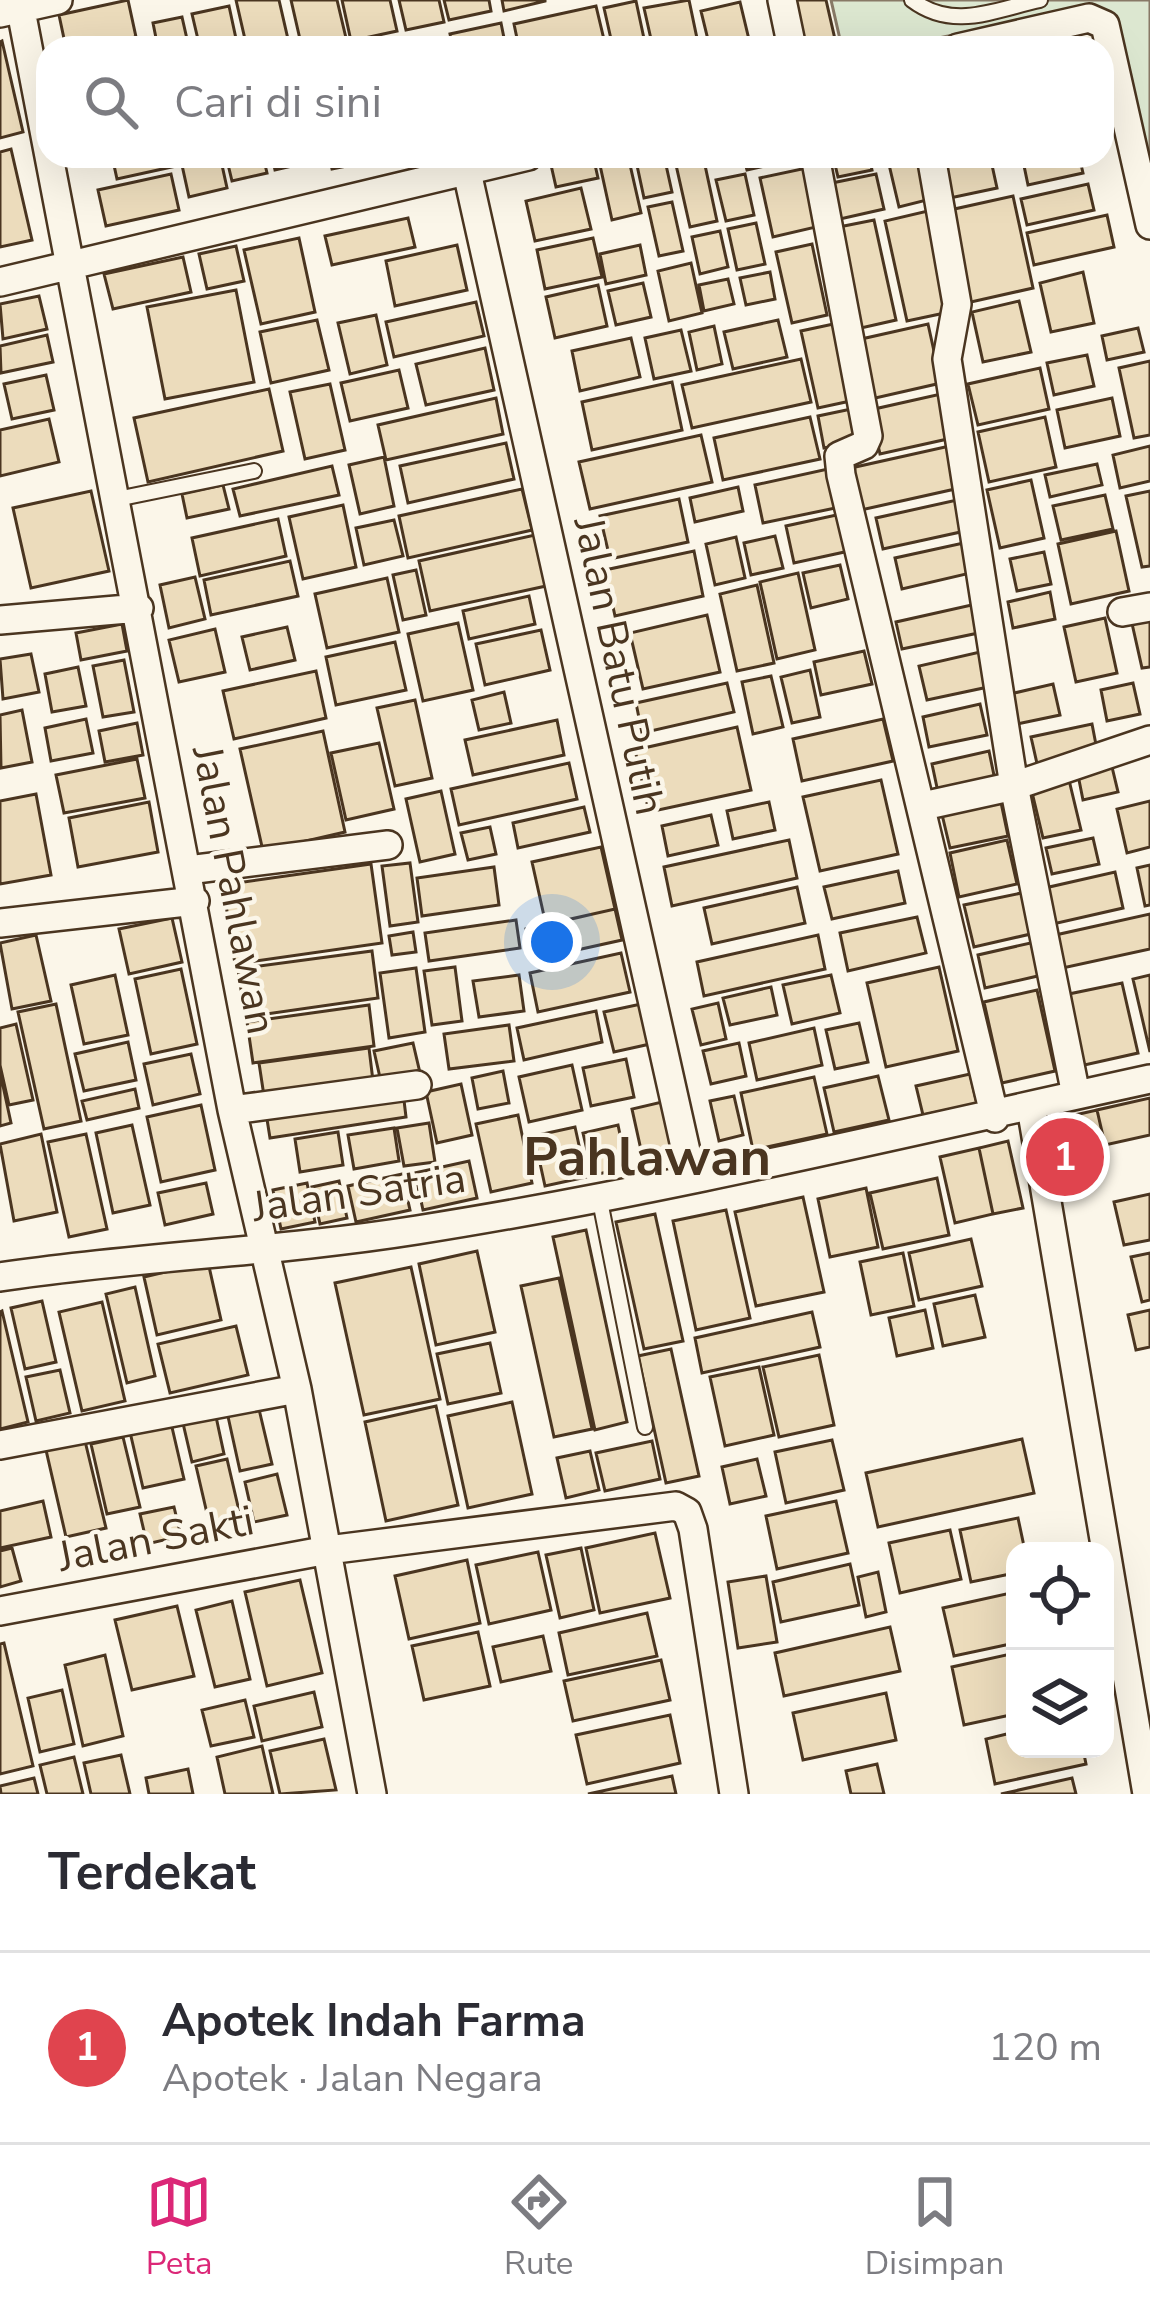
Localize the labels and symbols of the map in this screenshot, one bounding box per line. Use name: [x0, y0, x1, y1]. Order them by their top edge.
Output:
street label: Jalan Batu Putih: [559, 511, 678, 820]
street label: Jalan Pahlawan: [178, 740, 290, 1039]
your location: [522, 912, 582, 972]
pin: 1: [1026, 1112, 1104, 1202]
district label: Pahlawan: [523, 1120, 771, 1194]
street label: Jalan Satria: [248, 1150, 469, 1236]
street label: Jalan Sakti: [52, 1492, 259, 1586]

